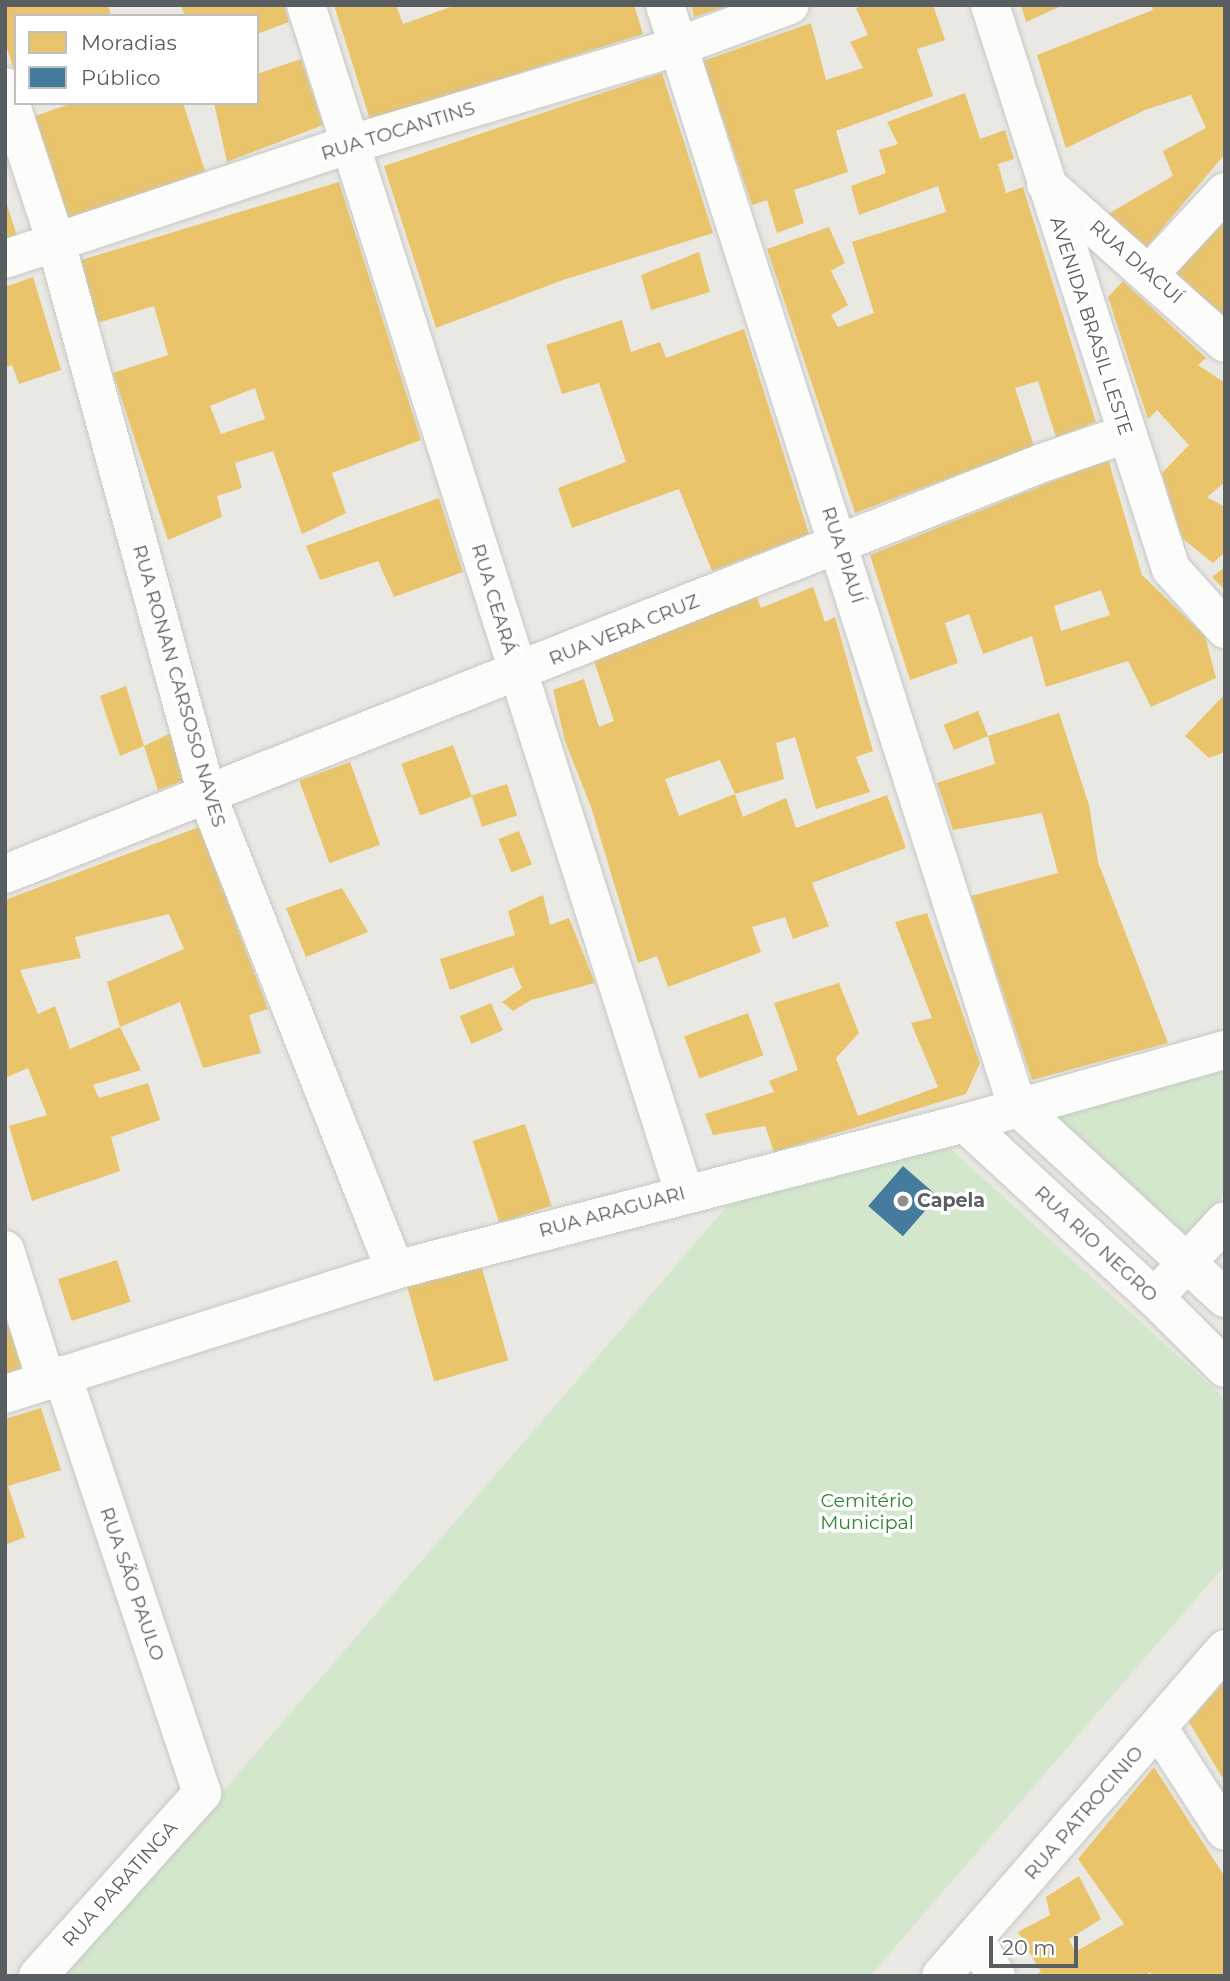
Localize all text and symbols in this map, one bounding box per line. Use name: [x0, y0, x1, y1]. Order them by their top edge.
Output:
legend: [14, 14, 259, 105]
text: Moradias: [81, 30, 177, 55]
text: Público: [81, 65, 161, 90]
street label: RUA TOCANTINS: [318, 97, 478, 165]
street label: AVENIDA BRASIL LESTE: [1045, 214, 1137, 438]
street label: RUA DIACUÍ: [1085, 215, 1187, 309]
street label: RUA PIAUÍ: [817, 504, 869, 606]
street label: RUA CEARÁ: [466, 541, 522, 657]
street label: RUA RONAN CARSOSO NAVES: [128, 542, 230, 830]
street label: RUA VERA CRUZ: [546, 590, 702, 670]
street label: RUA RIO NEGRO: [1030, 1181, 1162, 1307]
street label: RUA ARAGUARI: [536, 1182, 688, 1242]
place label: Capela: [917, 1190, 985, 1212]
marker: Capela: [895, 1193, 911, 1209]
park label: Cemitério Municipal: [820, 1490, 914, 1534]
street label: RUA SÃO PAULO: [95, 1504, 169, 1664]
street label: RUA PATROCINIO: [1020, 1741, 1148, 1885]
street label: RUA PARATINGA: [58, 1817, 182, 1951]
scale bar: [992, 1922, 1081, 1966]
text: 20 m: [1002, 1935, 1056, 1960]

